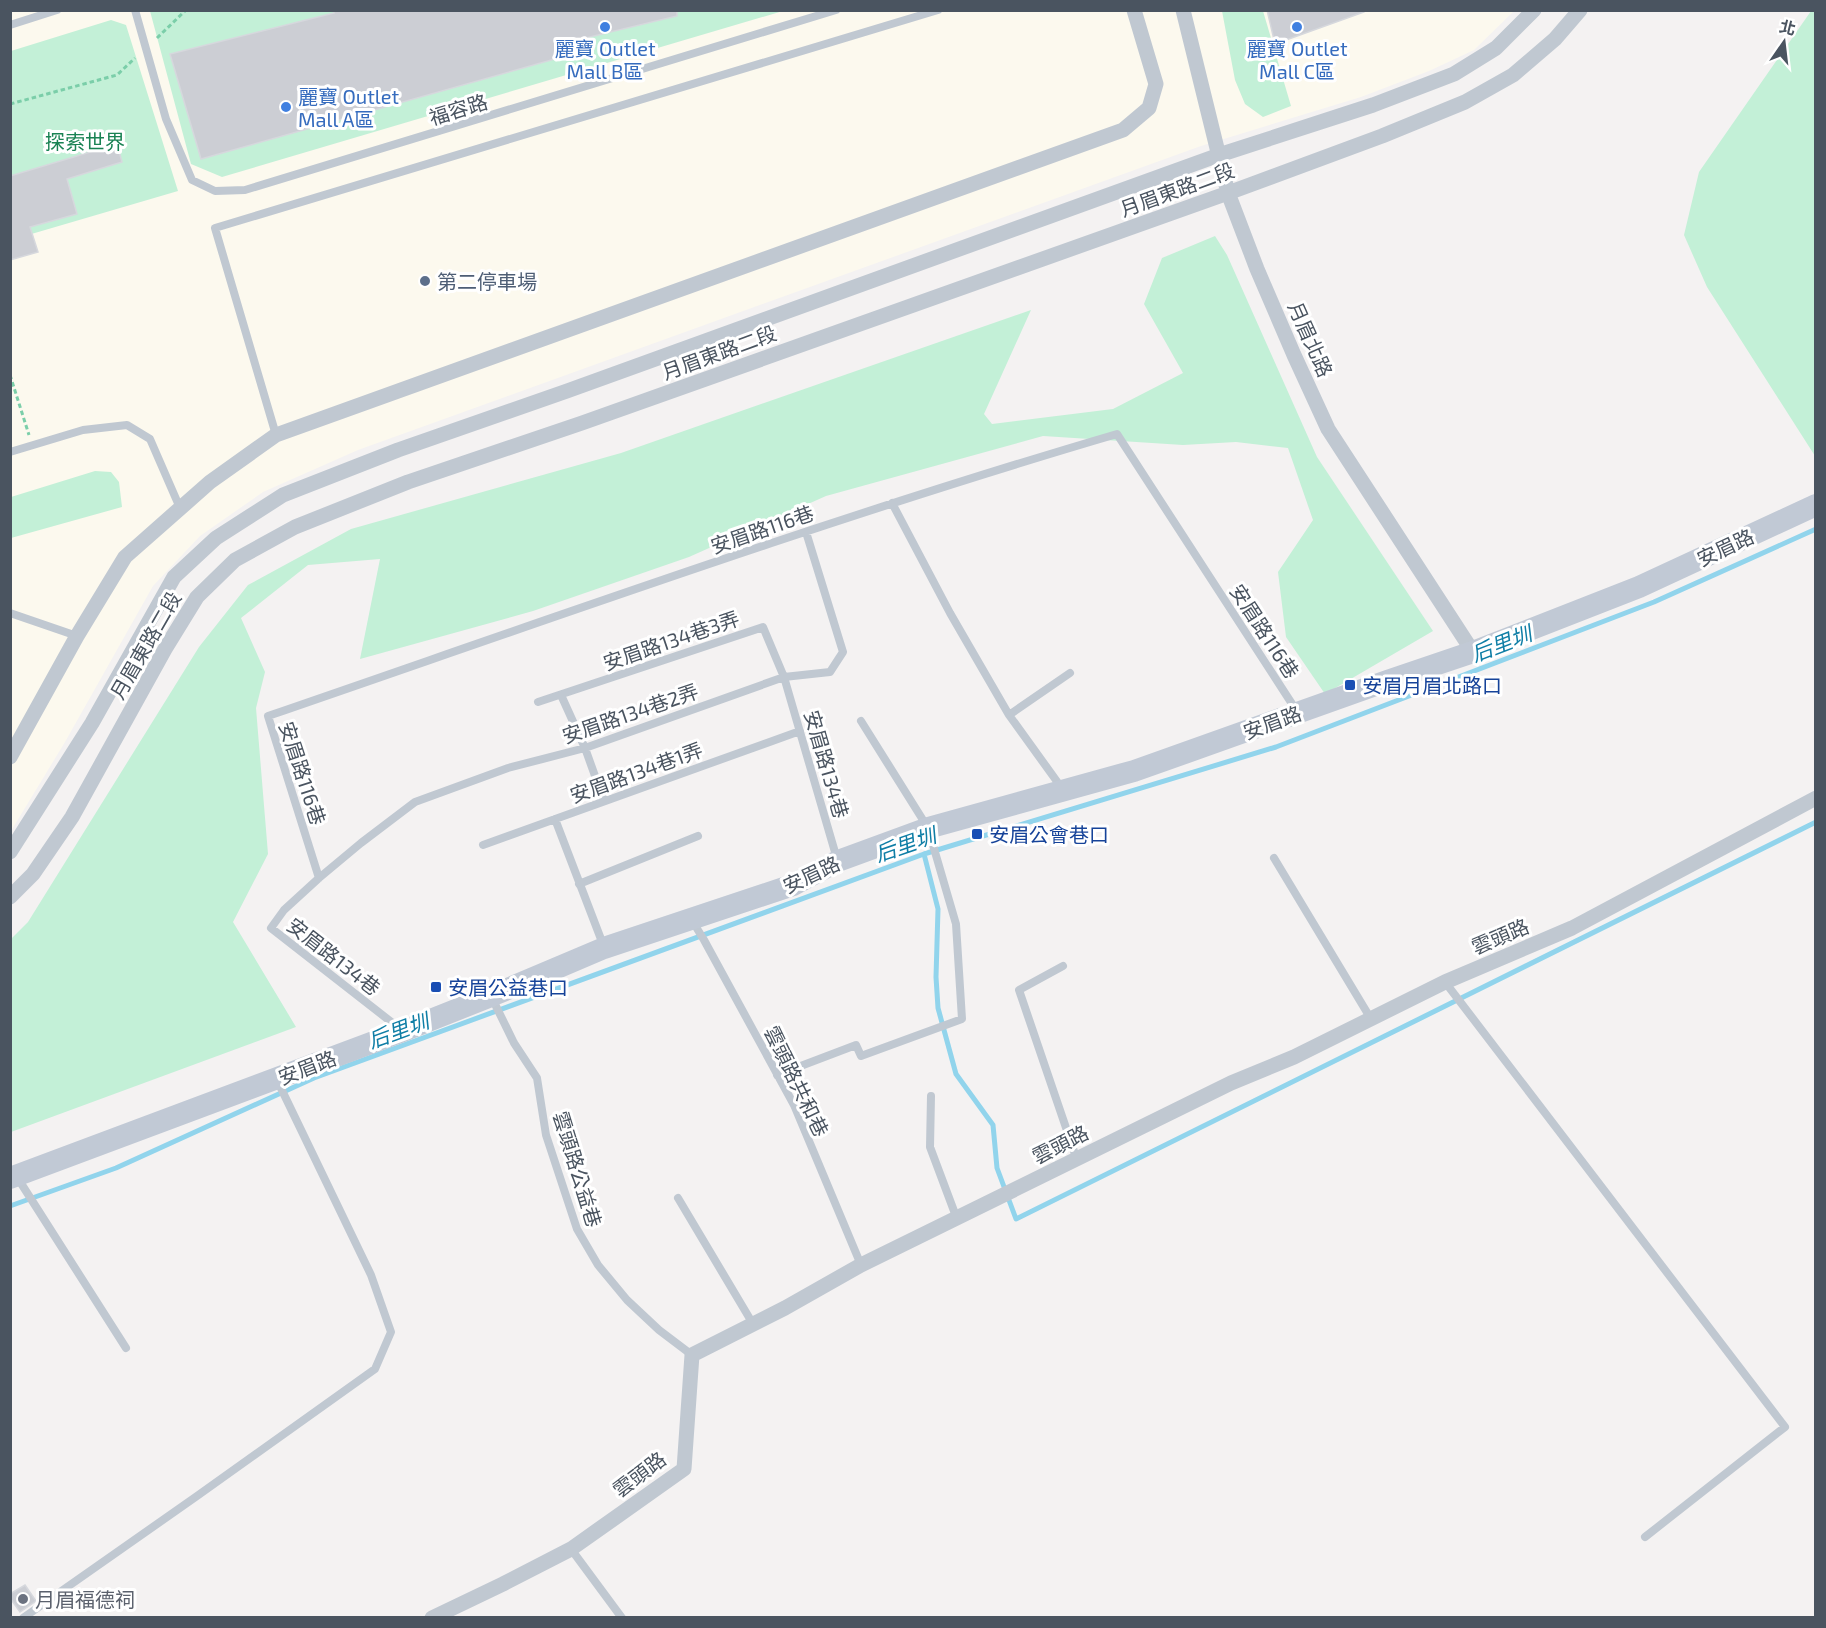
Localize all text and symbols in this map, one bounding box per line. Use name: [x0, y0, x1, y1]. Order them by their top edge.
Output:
north arrow: [1754, 12, 1814, 72]
text: 北: [1778, 16, 1798, 38]
marker: 麗寶 Outlet Mall B區: [598, 20, 612, 34]
marker: 麗寶 Outlet Mall C區: [1290, 20, 1304, 34]
place label: 麗寶 Outlet Mall B區: [554, 36, 656, 83]
place label: 麗寶 Outlet Mall C區: [1246, 36, 1348, 83]
place label: 麗寶 Outlet Mall A區: [298, 84, 400, 131]
street label: 福容路: [426, 89, 490, 129]
marker: 麗寶 Outlet Mall A區: [279, 100, 293, 114]
park label: 探索世界: [45, 129, 125, 153]
street label: 月眉東路二段: [1117, 157, 1237, 221]
place label: 第二停車場: [437, 269, 537, 293]
marker: 第二停車場: [418, 274, 432, 288]
street label: 月眉北路: [1284, 298, 1338, 380]
street label: 月眉東路二段: [659, 320, 779, 384]
street label: 安眉路116巷: [707, 500, 817, 558]
street label: 安眉路: [1693, 523, 1757, 571]
street label: 安眉路116巷: [1226, 579, 1304, 683]
street label: 月眉東路二段: [105, 587, 185, 703]
street label: 安眉路134巷3弄: [600, 605, 742, 675]
water label: 后里圳: [1467, 619, 1538, 666]
place label: 安眉月眉北路口: [1362, 673, 1502, 697]
street label: 安眉路134巷2弄: [559, 678, 701, 748]
marker: 安眉月眉北路口: [1343, 678, 1357, 692]
street label: 安眉路: [1240, 700, 1304, 744]
street label: 安眉路134巷: [800, 707, 854, 821]
street label: 安眉路116巷: [275, 718, 331, 828]
street label: 安眉路134巷1弄: [566, 737, 706, 807]
water label: 后里圳: [871, 821, 942, 866]
place label: 安眉公會巷口: [989, 822, 1109, 846]
marker: 安眉公會巷口: [970, 827, 984, 841]
street label: 安眉路: [779, 850, 843, 898]
street label: 安眉路134巷: [283, 912, 385, 1000]
street label: 雲頭路: [1468, 913, 1532, 959]
place label: 安眉公益巷口: [448, 975, 568, 999]
marker: 安眉公益巷口: [429, 980, 443, 994]
water label: 后里圳: [364, 1006, 435, 1053]
street label: 雲頭路共和巷: [760, 1022, 834, 1140]
street label: 安眉路: [275, 1045, 339, 1089]
street label: 雲頭路公益巷: [549, 1108, 607, 1230]
street label: 雲頭路: [1028, 1120, 1092, 1168]
street label: 雲頭路: [608, 1446, 670, 1502]
place label: 月眉福德祠: [35, 1587, 135, 1611]
marker: 月眉福德祠: [16, 1592, 30, 1606]

